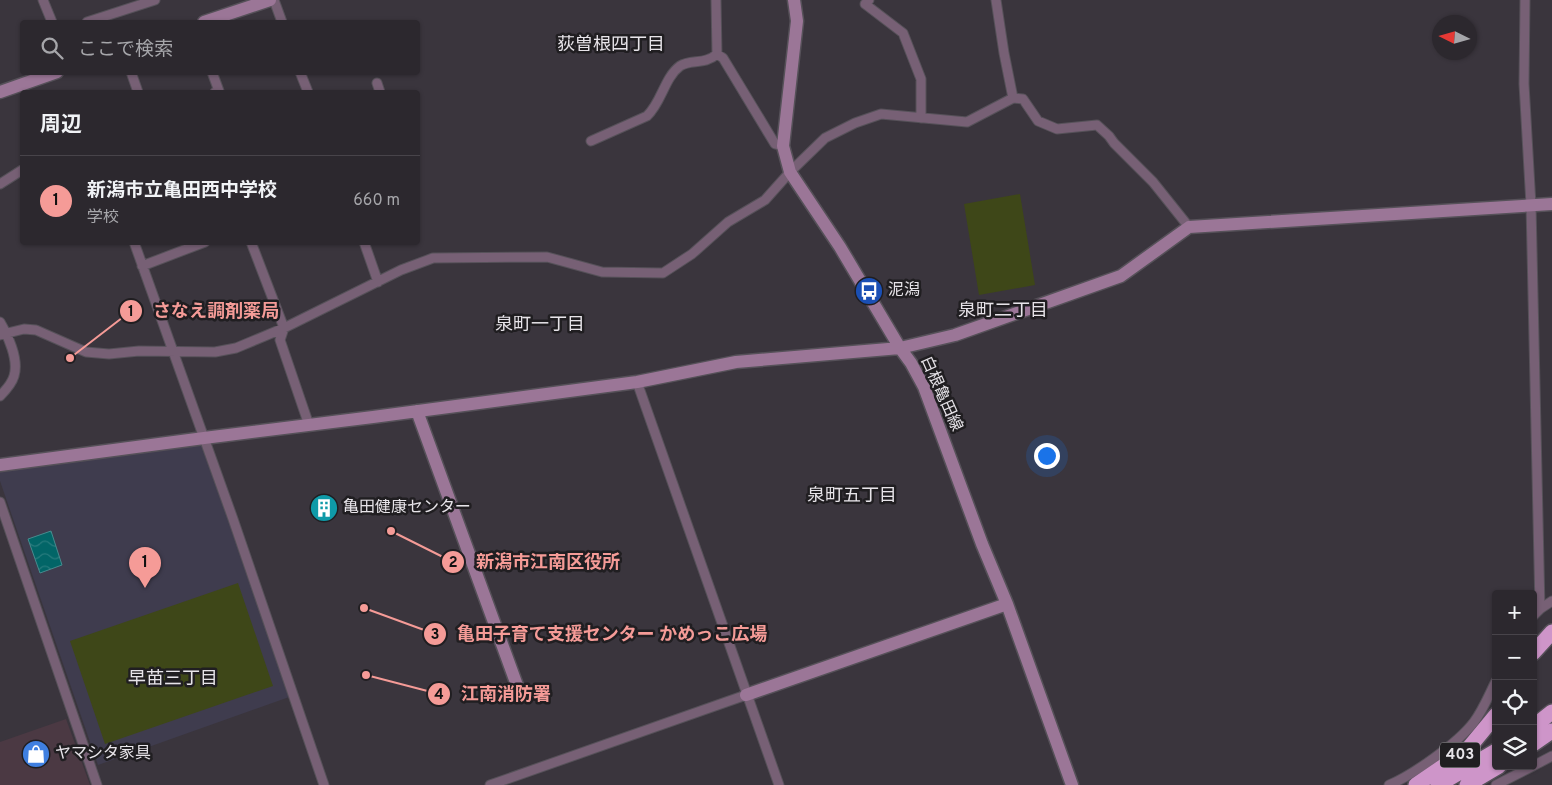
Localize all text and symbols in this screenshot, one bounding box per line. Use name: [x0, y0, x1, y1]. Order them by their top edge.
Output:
north arrow: [1432, 15, 1477, 60]
search box: [20, 20, 420, 75]
icon: search: [38, 34, 66, 62]
district label: 荻曽根四丁目: [557, 34, 665, 57]
text: ここで検索: [78, 38, 173, 62]
text: 周辺: [40, 112, 82, 139]
text: 新潟市立亀田西中学校: [87, 179, 277, 203]
text: 1: [53, 191, 59, 211]
text: 660 m: [353, 191, 400, 211]
text: 学校: [87, 208, 119, 228]
bus stop icon: 泥潟: [854, 276, 884, 306]
place label: 泥潟: [888, 281, 920, 301]
callout: さなえ調剤薬局: [118, 294, 289, 327]
district label: 泉町二丁目: [958, 300, 1048, 323]
text: さなえ調剤薬局: [153, 301, 279, 324]
text: 1: [128, 303, 134, 322]
district label: 泉町一丁目: [495, 314, 585, 337]
street label: 白根亀田線: [916, 353, 966, 435]
your location: [1034, 443, 1060, 469]
district label: 泉町五丁目: [807, 485, 897, 508]
building icon: 亀田健康センター: [309, 493, 339, 523]
place label: 亀田健康センター: [343, 498, 471, 518]
callout: 新潟市江南区役所: [441, 545, 630, 578]
pin: 1: [129, 547, 161, 588]
text: 新潟市江南区役所: [476, 552, 620, 575]
text: 2: [448, 554, 458, 573]
map controls: [1492, 590, 1537, 770]
button: +: [1492, 590, 1537, 635]
callout: 亀田子育て支援センター かめっこ広場: [422, 618, 778, 651]
text: 亀田子育て支援センター かめっこ広場: [457, 623, 767, 647]
text: 3: [431, 626, 440, 645]
button: −: [1492, 635, 1537, 680]
district label: 早苗三丁目: [128, 668, 218, 691]
callout: 江南消防署: [426, 677, 561, 710]
button: locate: [1492, 680, 1537, 725]
text: 江南消防署: [461, 684, 551, 707]
text: 4: [434, 686, 444, 705]
button: layers: [1492, 725, 1537, 770]
shop icon: ヤマシタ家具: [21, 739, 51, 769]
road number: 403: [1440, 742, 1480, 768]
place label: ヤマシタ家具: [55, 744, 151, 764]

